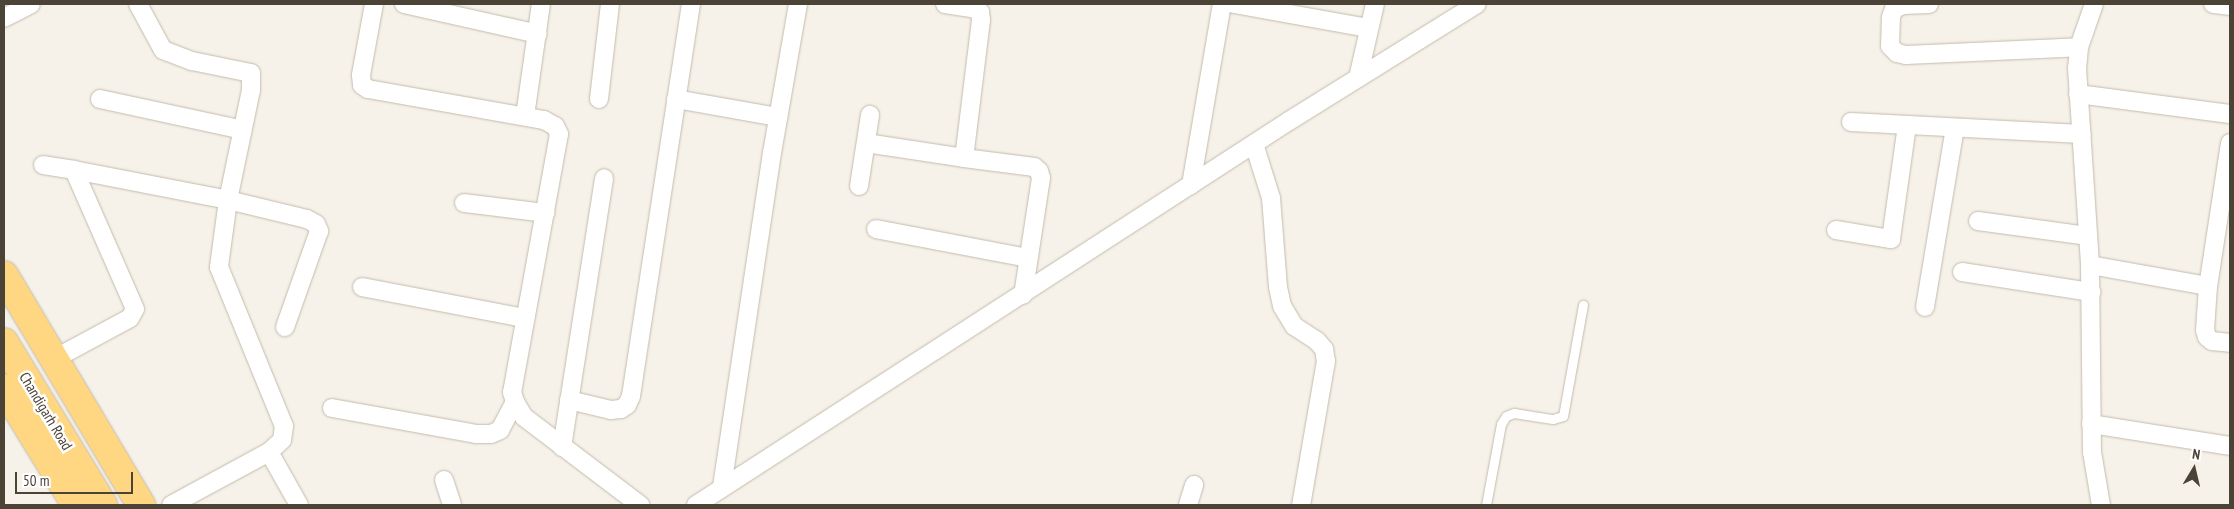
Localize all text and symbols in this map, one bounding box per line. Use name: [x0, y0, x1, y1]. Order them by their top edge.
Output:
street label: Chandigarh Road: [16, 369, 76, 453]
north arrow: [2169, 444, 2219, 494]
text: N: [2191, 445, 2201, 464]
scale bar: [18, 462, 135, 494]
text: 50 m: [23, 471, 49, 490]

